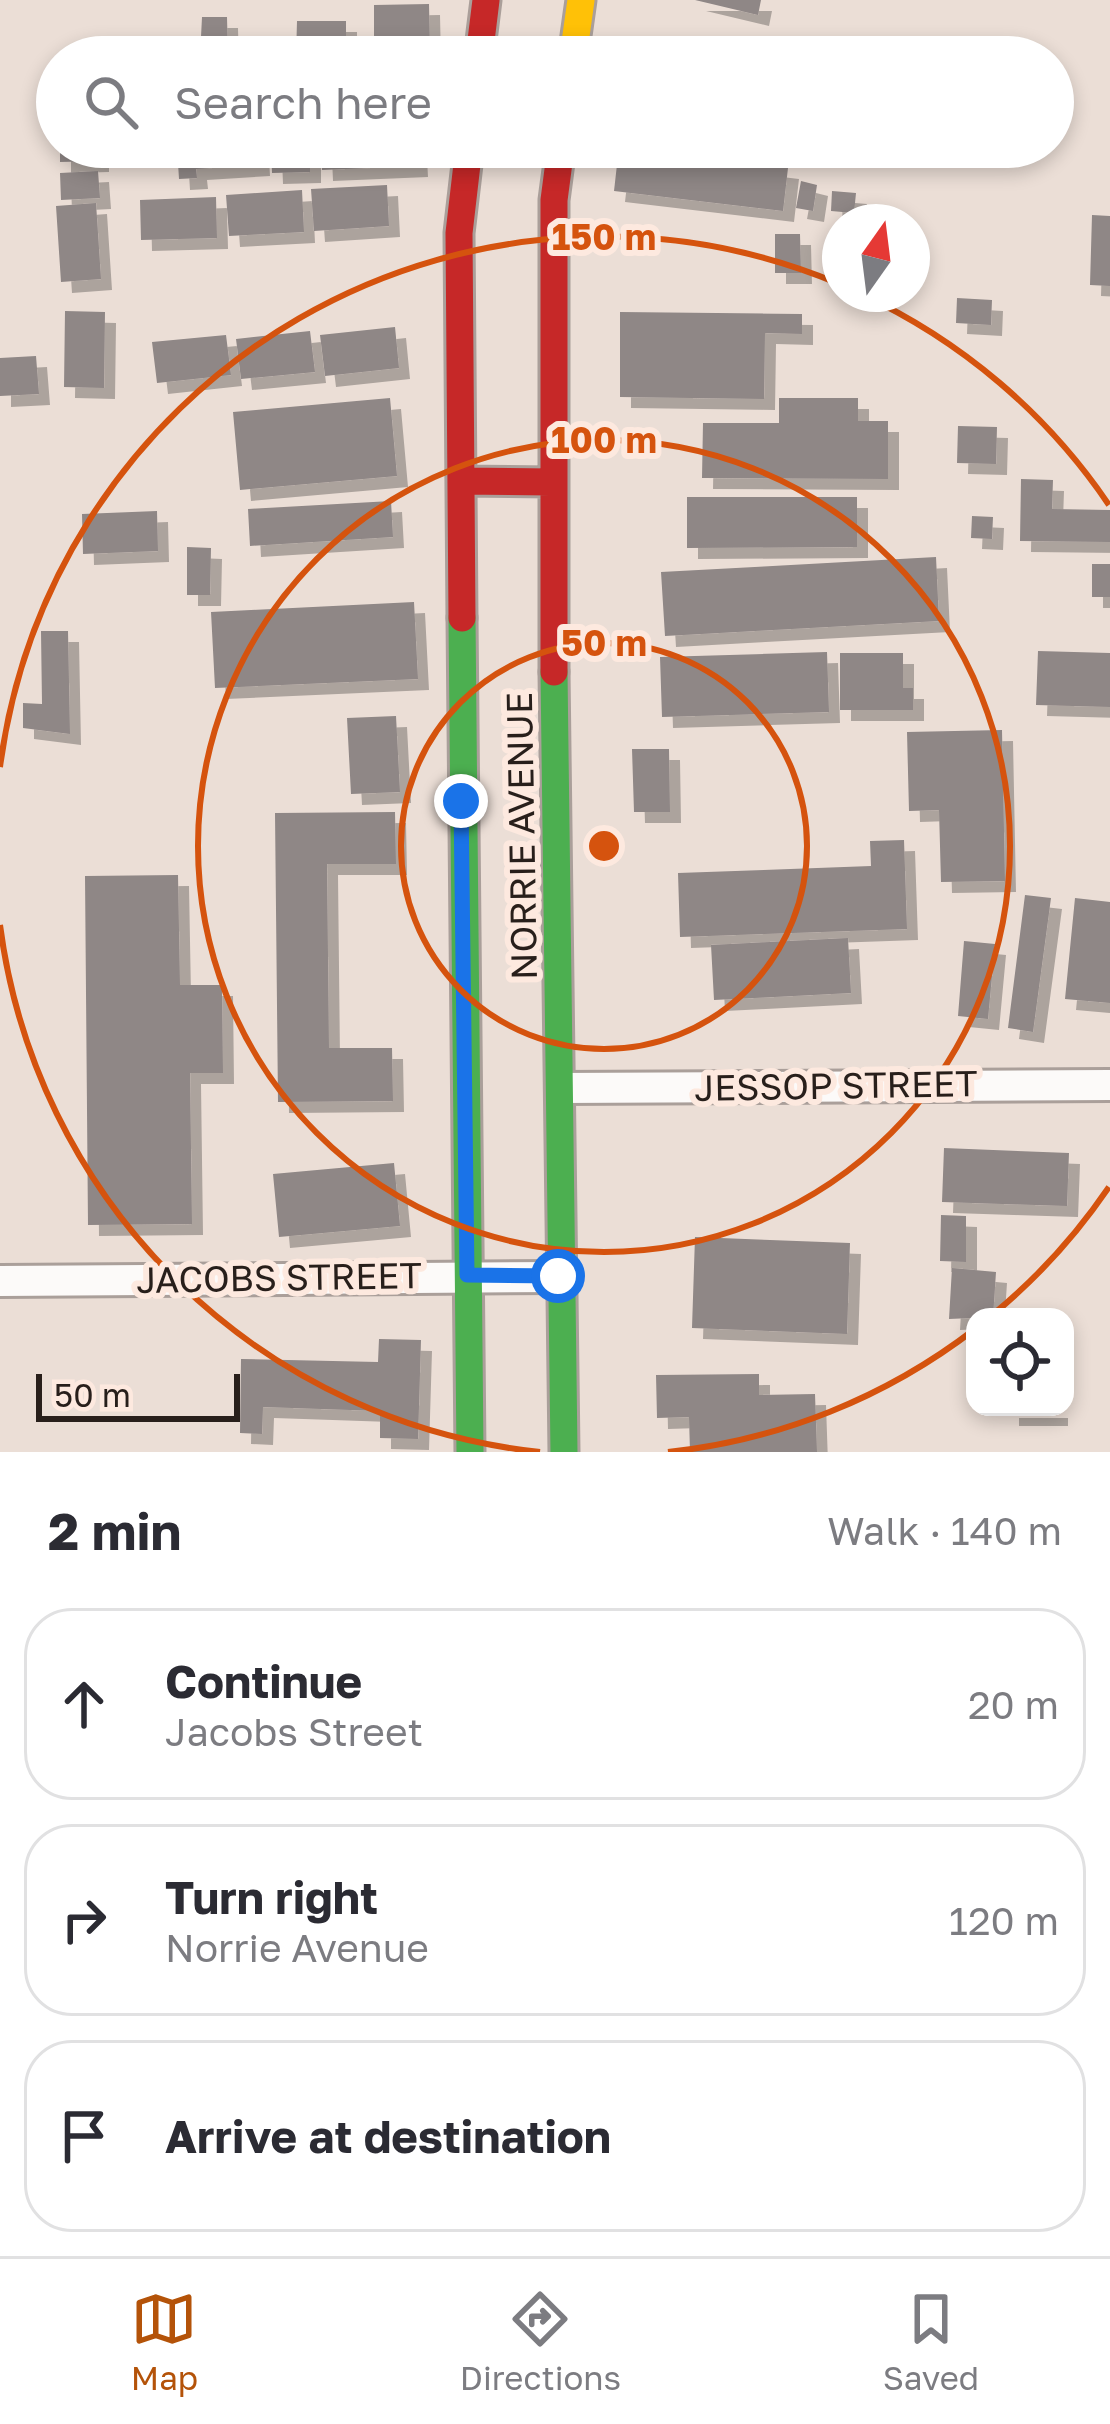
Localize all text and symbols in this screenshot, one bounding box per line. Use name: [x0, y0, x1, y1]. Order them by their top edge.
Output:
search box: [36, 36, 1074, 168]
icon: search: [78, 69, 144, 135]
text: Search here: [174, 75, 432, 129]
north arrow: [822, 204, 930, 312]
text: 150 m: [552, 215, 656, 258]
text: 100 m: [551, 418, 657, 461]
text: 50 m: [561, 621, 647, 664]
street label: NORRIE AVENUE: [497, 692, 545, 980]
route end: [434, 774, 488, 828]
centre of rings: [583, 825, 625, 867]
street label: JESSOP STREET: [694, 1061, 978, 1109]
route start: [531, 1249, 585, 1303]
street label: JACOBS STREET: [136, 1253, 422, 1301]
map controls: [966, 1308, 1074, 1416]
button: locate: [966, 1308, 1074, 1416]
scale bar: [36, 1368, 240, 1421]
text: 50 m: [54, 1375, 131, 1414]
text: 2 min: [48, 1500, 181, 1561]
text: Walk · 140 m: [827, 1507, 1062, 1554]
text: Continue: [165, 1654, 362, 1708]
icon: ahead: [51, 1671, 117, 1737]
text: 20 m: [968, 1681, 1059, 1728]
text: Jacobs Street: [165, 1708, 423, 1755]
text: Turn right: [165, 1870, 378, 1924]
icon: right: [51, 1887, 117, 1953]
text: 120 m: [949, 1897, 1059, 1944]
text: Norrie Avenue: [165, 1924, 429, 1971]
icon: arrive: [51, 2103, 117, 2169]
text: Arrive at destination: [165, 2109, 611, 2163]
tab: Map: [131, 2286, 198, 2397]
tab: Directions: [460, 2286, 621, 2397]
tab: Saved: [883, 2286, 979, 2397]

